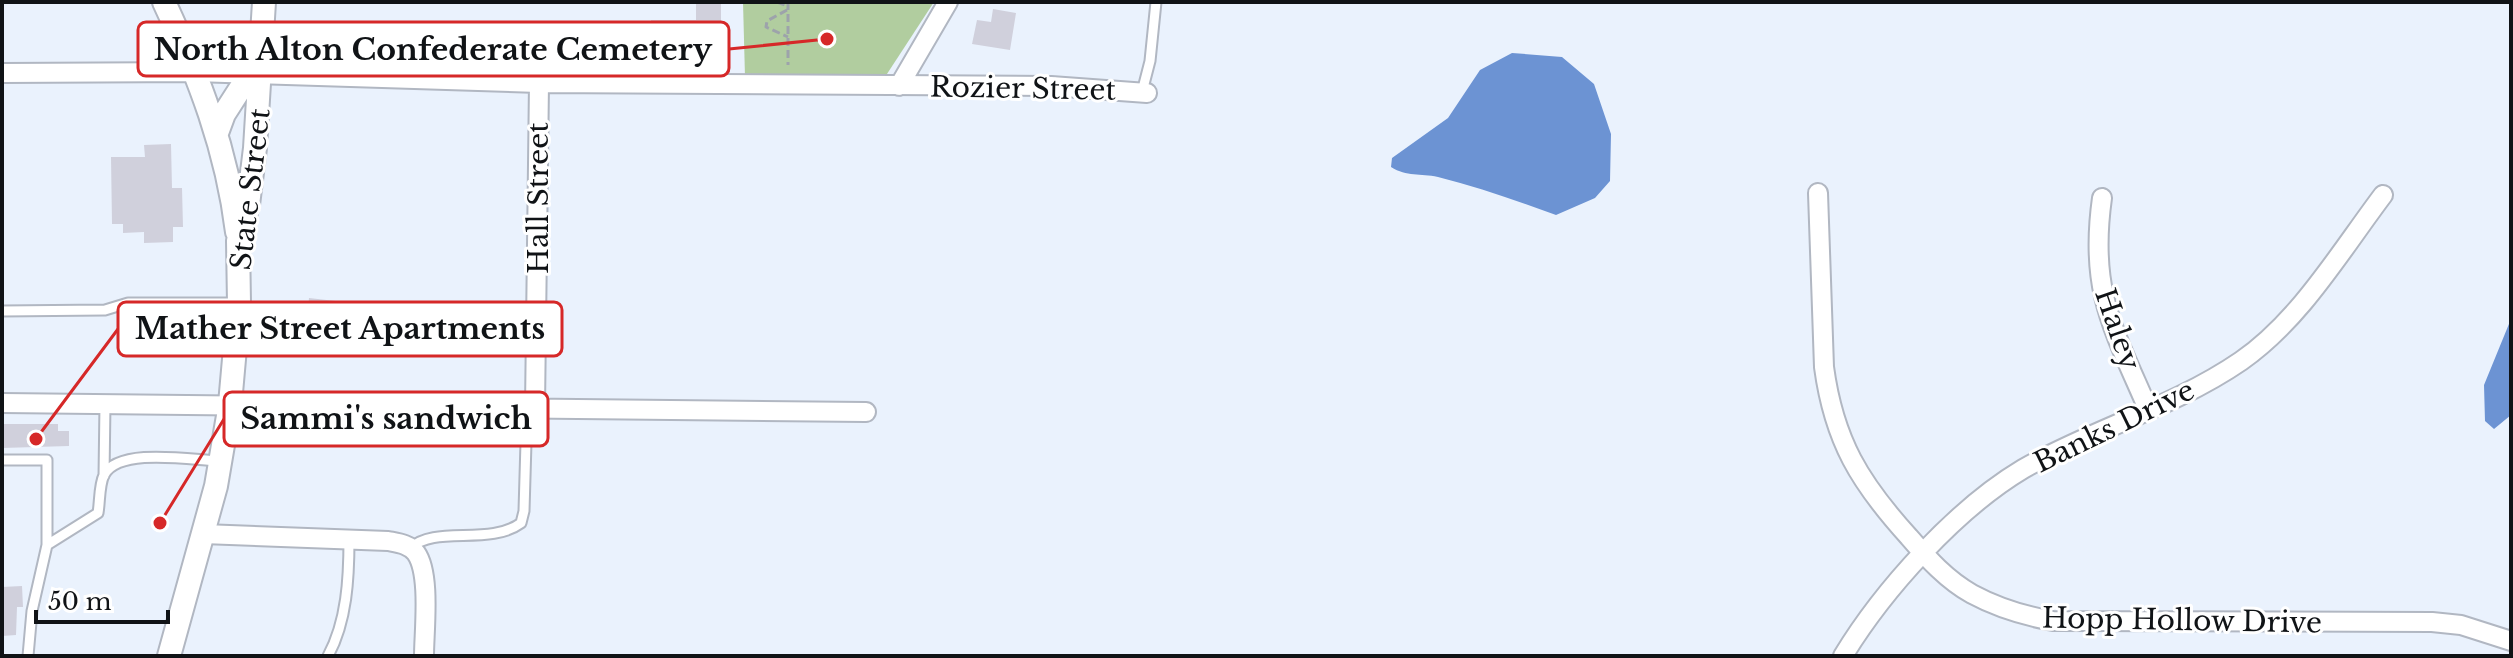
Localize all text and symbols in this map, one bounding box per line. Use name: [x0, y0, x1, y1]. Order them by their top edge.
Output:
callout: North Alton Confederate Cemetery: [138, 22, 729, 76]
text: North Alton Confederate Cemetery: [154, 31, 713, 68]
street label: Rozier Street: [930, 69, 1117, 108]
street label: State Street: [223, 106, 278, 272]
street label: Hall Street: [521, 122, 556, 274]
street label: Haley: [2087, 284, 2148, 375]
callout: Mather Street Apartments: [118, 302, 562, 356]
text: Mather Street Apartments: [135, 310, 545, 347]
street label: Banks Drive: [2028, 373, 2200, 480]
callout: Sammi's sandwich: [224, 392, 548, 446]
text: Sammi's sandwich: [240, 400, 532, 437]
scale bar: [36, 574, 168, 624]
text: 50 m: [48, 587, 112, 616]
street label: Hopp Hollow Drive: [2042, 601, 2322, 640]

